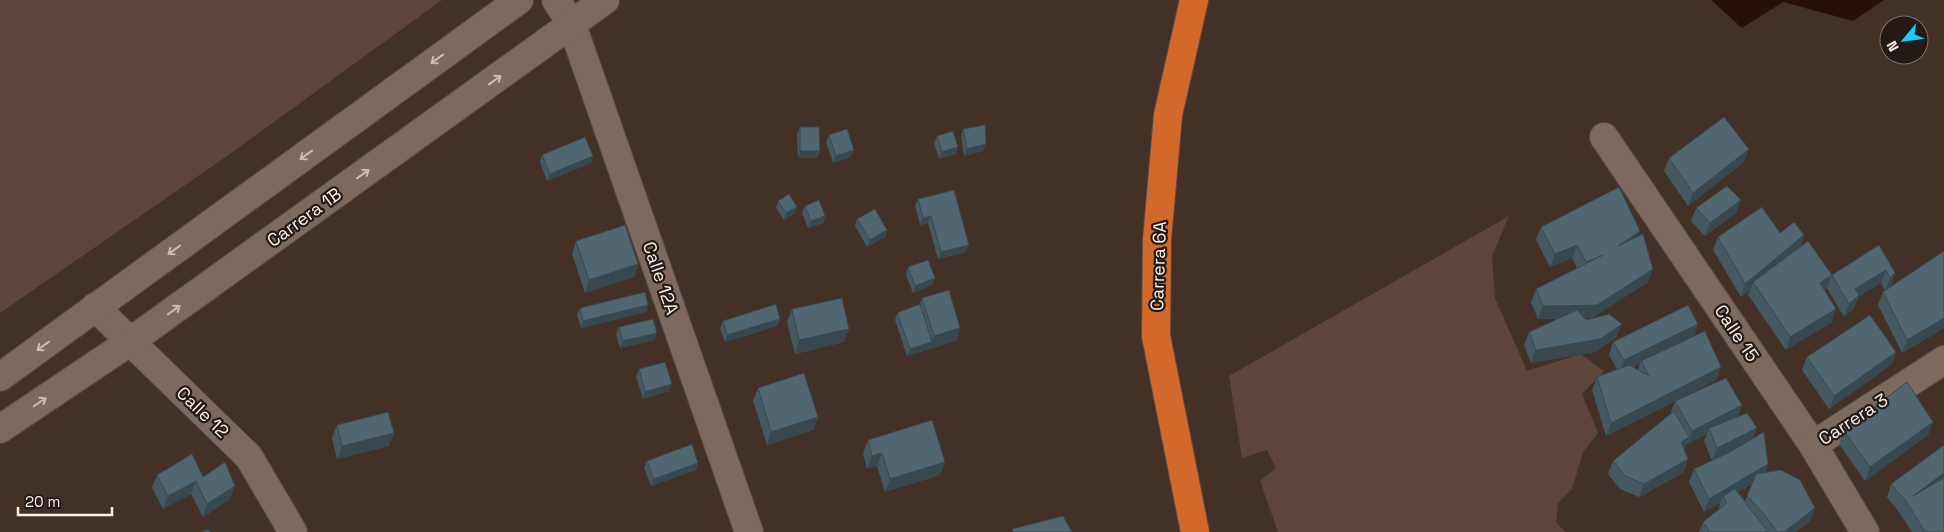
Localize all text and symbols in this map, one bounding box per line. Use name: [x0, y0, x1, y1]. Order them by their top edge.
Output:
north arrow: [1879, 15, 1929, 65]
text: N: [1882, 38, 1903, 55]
one-way arrow: [431, 54, 445, 65]
one-way arrow: [488, 75, 502, 85]
one-way arrow: [299, 150, 313, 160]
one-way arrow: [356, 169, 369, 180]
street label: Carrera 1B: [262, 182, 346, 252]
street label: Carrera 6A: [1145, 221, 1171, 311]
street label: Calle 12A: [638, 238, 684, 318]
one-way arrow: [167, 245, 181, 255]
street label: Calle 15: [1709, 300, 1765, 366]
one-way arrow: [167, 305, 181, 315]
one-way arrow: [37, 340, 50, 351]
street label: Calle 12: [172, 381, 234, 443]
street label: Carrera 3: [1814, 388, 1892, 450]
one-way arrow: [33, 397, 47, 407]
scale bar: [18, 484, 111, 516]
text: 20 m: [25, 492, 60, 511]

